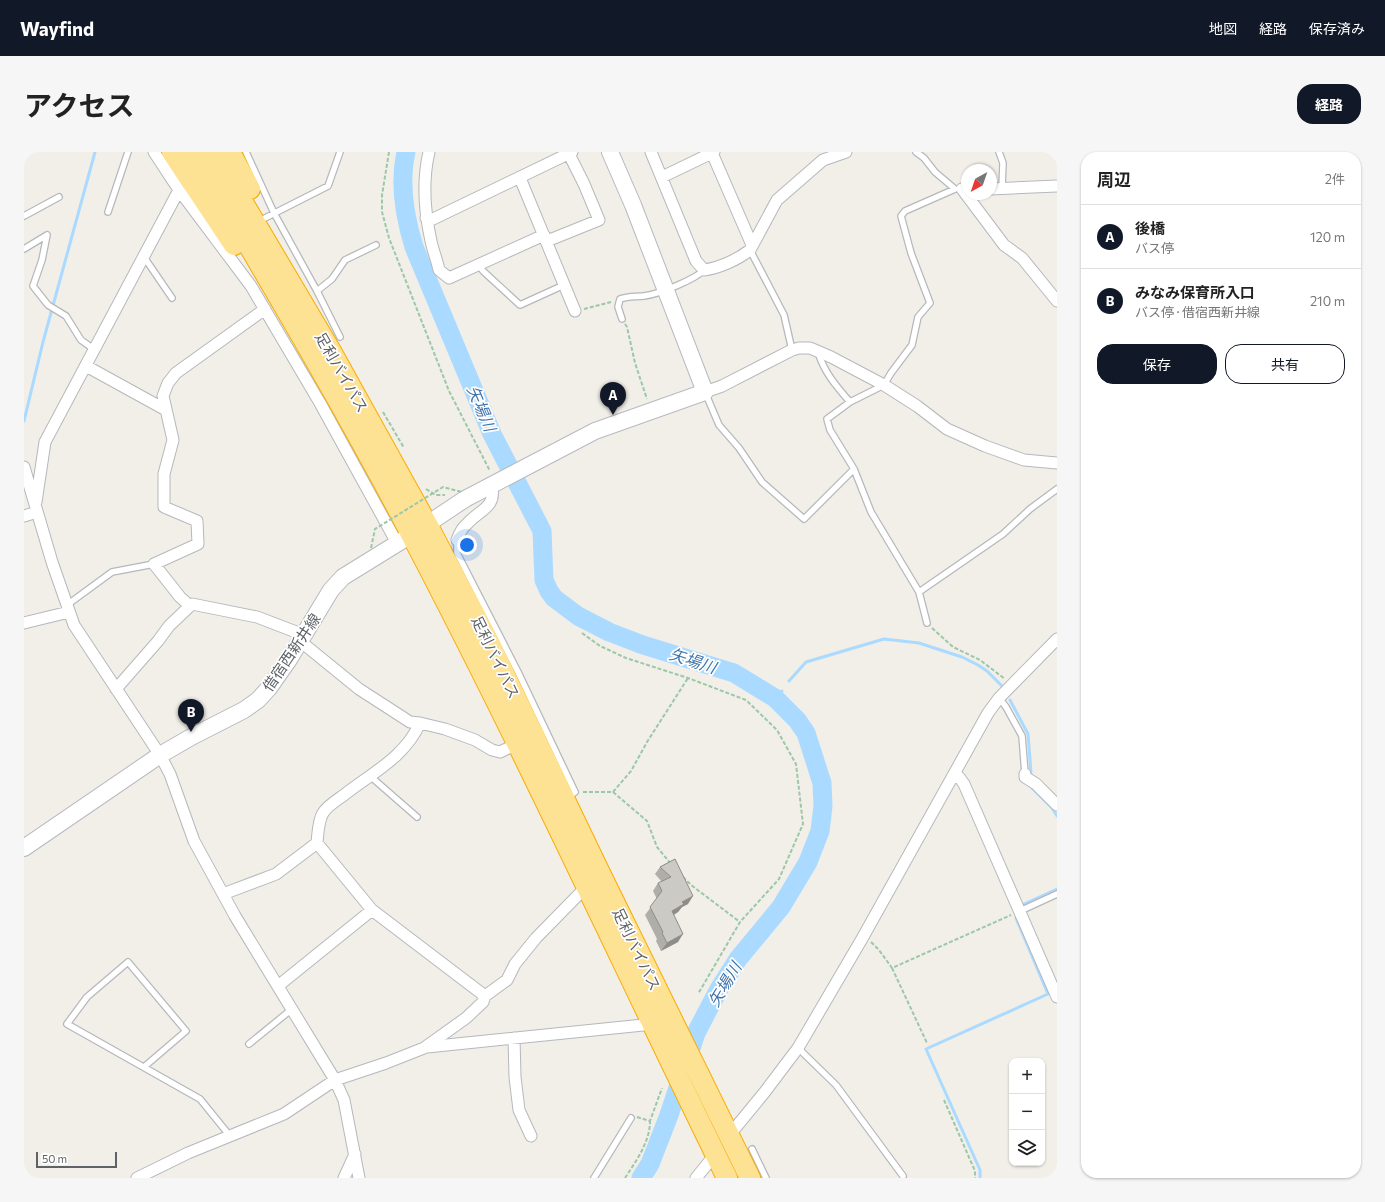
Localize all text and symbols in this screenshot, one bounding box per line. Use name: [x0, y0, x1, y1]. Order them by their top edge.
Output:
text: Wayfind: [20, 17, 94, 40]
text: 地図: [1209, 20, 1237, 37]
text: 経路: [1259, 20, 1287, 37]
text: 保存済み: [1309, 20, 1365, 37]
button: 経路: [1297, 84, 1361, 124]
text: アクセス: [24, 88, 135, 122]
north arrow: [961, 164, 997, 200]
text: 周辺: [1097, 169, 1131, 190]
text: 2件: [1325, 171, 1345, 187]
text: 後橋: [1135, 219, 1165, 237]
text: A: [1105, 229, 1115, 245]
text: 120 m: [1310, 229, 1345, 245]
text: バス停: [1135, 240, 1174, 256]
text: みなみ保育所入口: [1135, 283, 1255, 301]
text: B: [1106, 293, 1114, 309]
text: 210 m: [1310, 293, 1345, 309]
text: バス停 · 借宿西新井線: [1135, 304, 1260, 320]
street label: 足利バイパス: [312, 329, 372, 415]
button: 保存: [1097, 344, 1217, 384]
button: 共有: [1225, 344, 1345, 384]
water label: 矢場川: [464, 382, 501, 436]
pin: A: [600, 382, 626, 415]
your location: [457, 535, 477, 555]
street label: 借宿西新井線: [258, 610, 324, 694]
street label: 足利バイパス: [468, 613, 524, 701]
water label: 矢場川: [667, 644, 721, 677]
pin: B: [178, 699, 204, 732]
street label: 足利バイパス: [609, 905, 665, 993]
water label: 矢場川: [703, 957, 746, 1009]
map controls: [1009, 1058, 1045, 1166]
button: +: [1009, 1058, 1045, 1094]
button: −: [1009, 1094, 1045, 1130]
button: layers: [1009, 1130, 1045, 1166]
scale bar: [36, 1150, 117, 1169]
text: 50 m: [42, 1152, 67, 1165]

